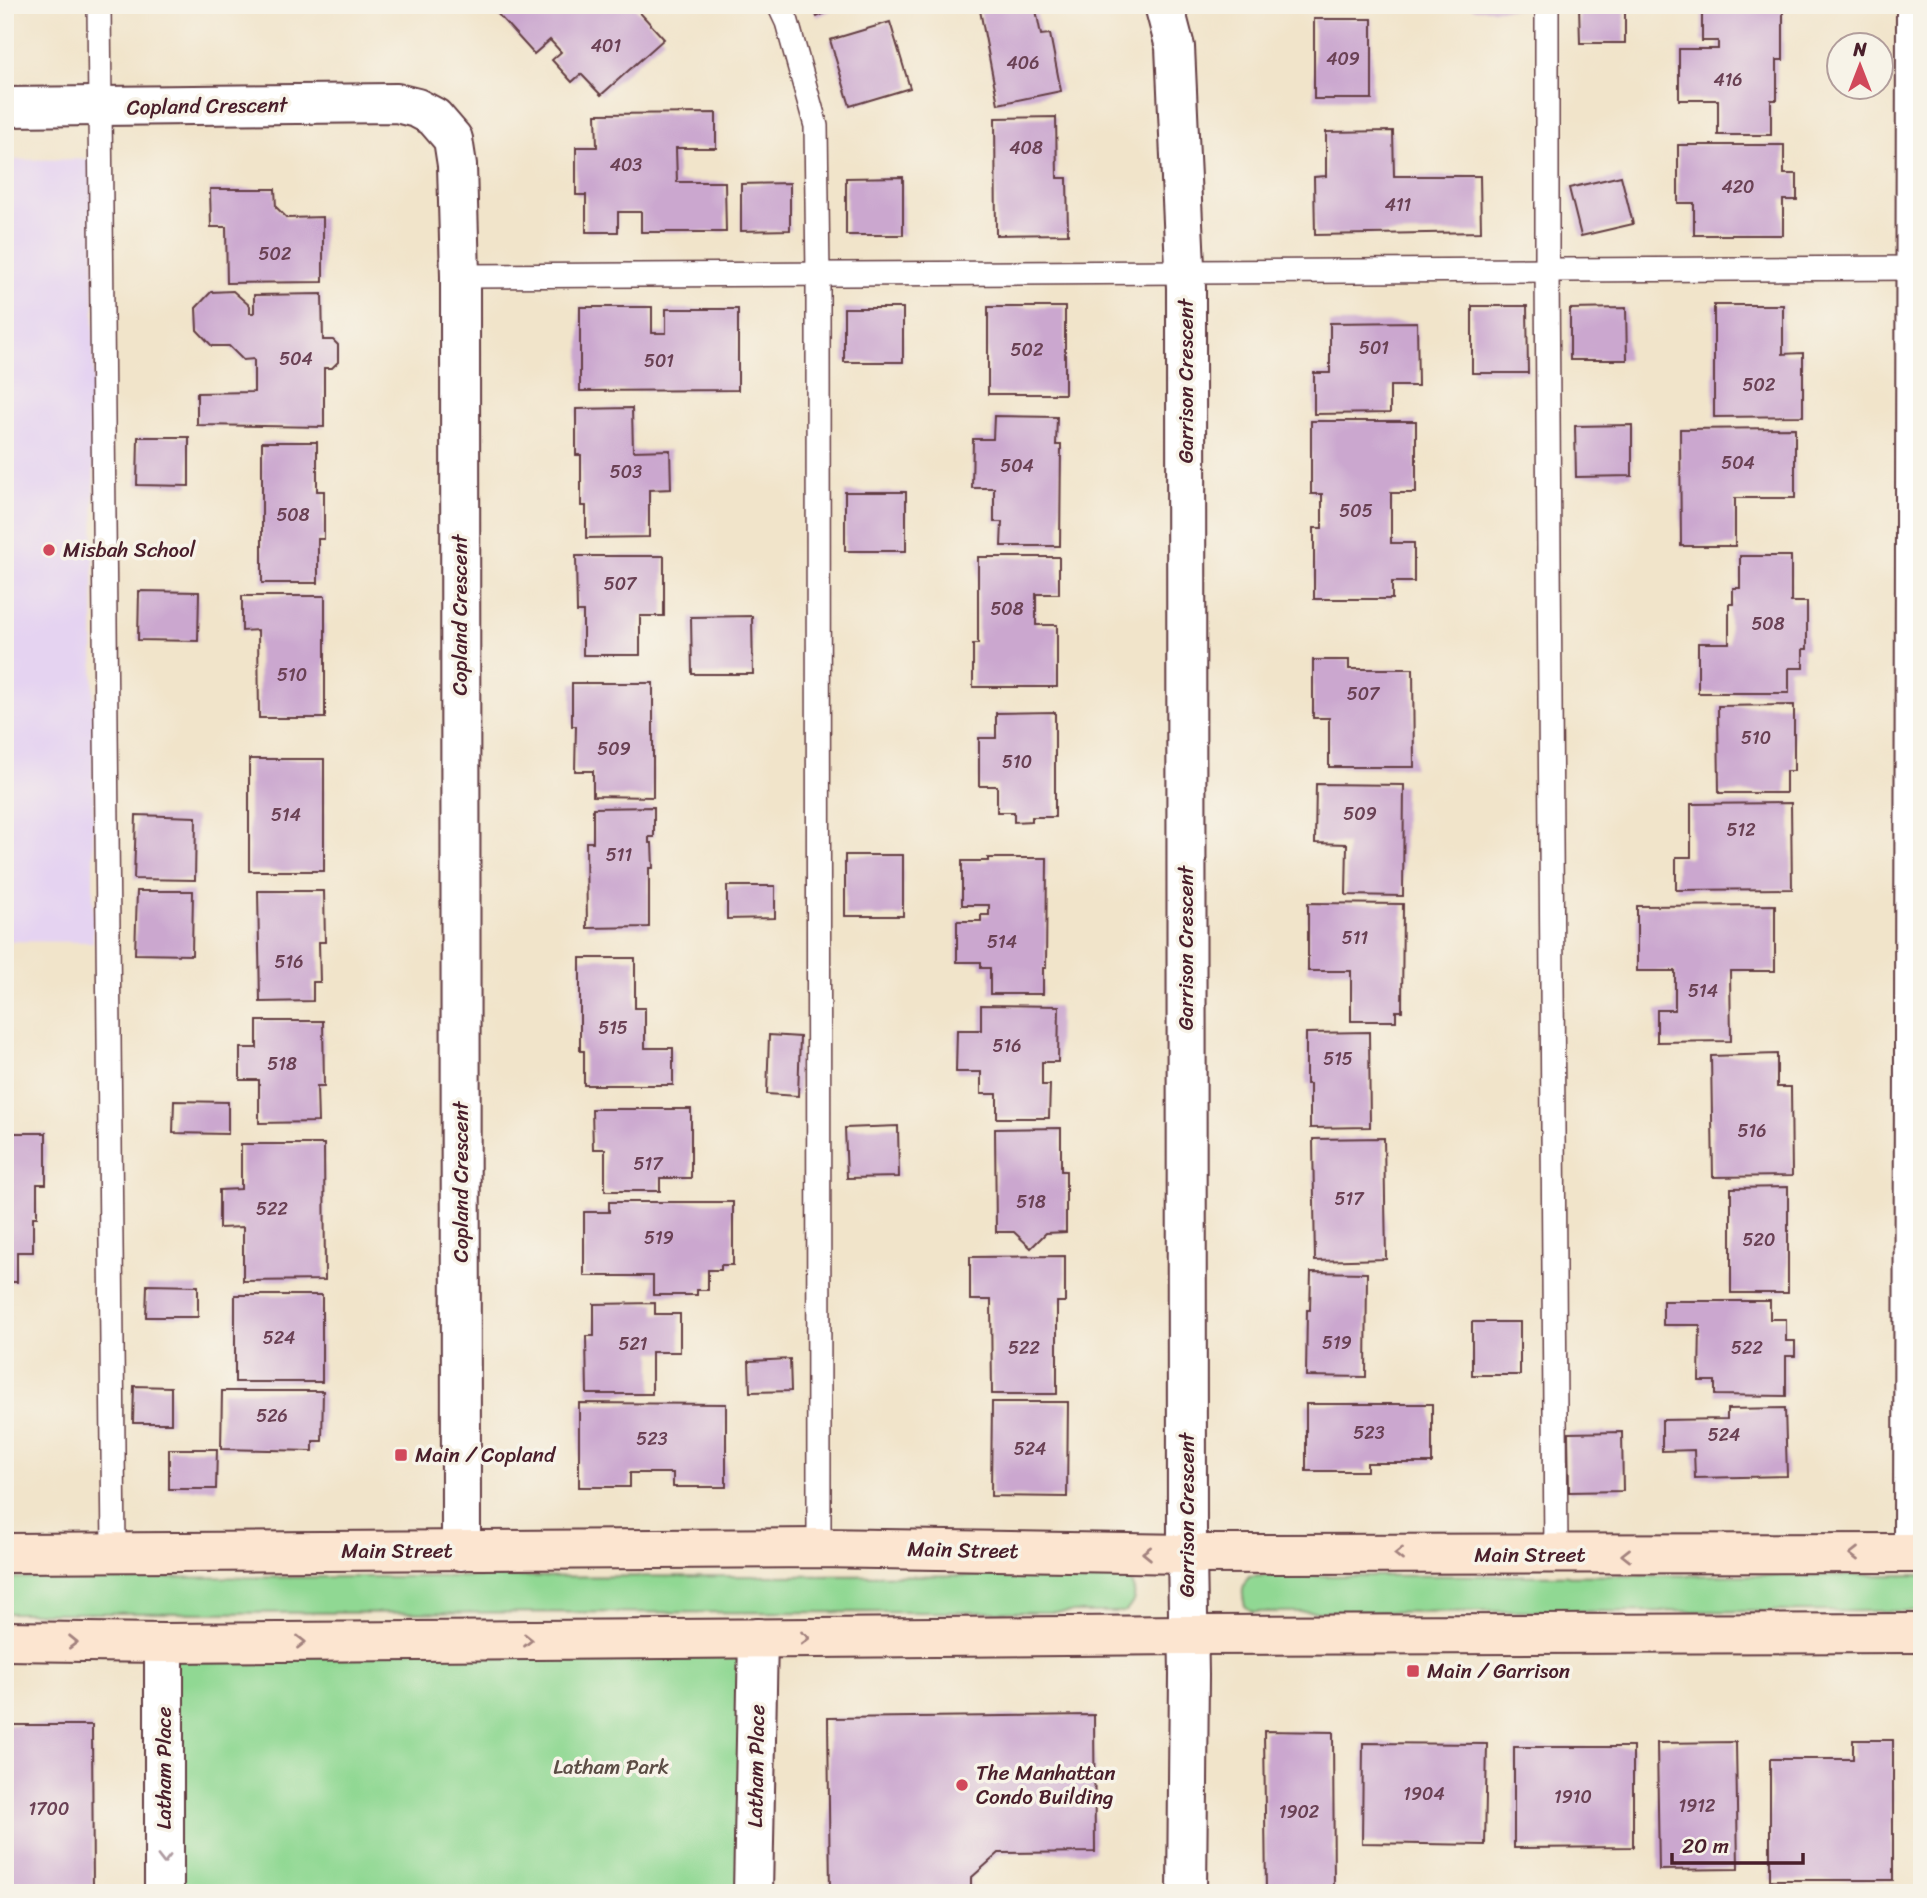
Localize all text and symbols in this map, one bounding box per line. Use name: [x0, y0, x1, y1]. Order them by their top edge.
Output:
house number: 401: [591, 30, 621, 62]
north arrow: [1826, 32, 1896, 102]
text: N: [1852, 33, 1867, 66]
house number: 409: [1326, 43, 1360, 75]
house number: 406: [1007, 47, 1039, 79]
house number: 416: [1713, 64, 1743, 96]
street label: Copland Crescent: [126, 86, 289, 126]
house number: 408: [1009, 132, 1043, 164]
house number: 403: [610, 149, 642, 181]
house number: 420: [1721, 171, 1755, 203]
house number: 411: [1385, 189, 1412, 221]
house number: 502: [259, 238, 291, 270]
street label: Garrison Crescent: [1167, 297, 1205, 463]
house number: 501: [1359, 332, 1389, 364]
house number: 502: [1011, 334, 1043, 366]
house number: 504: [279, 343, 313, 375]
house number: 501: [644, 345, 674, 377]
house number: 502: [1743, 369, 1775, 401]
house number: 504: [1721, 447, 1755, 479]
house number: 504: [1000, 450, 1034, 482]
house number: 503: [610, 456, 642, 488]
house number: 505: [1339, 495, 1373, 527]
house number: 508: [276, 499, 310, 531]
place label: Misbah School: [63, 531, 197, 569]
street label: Copland Crescent: [441, 533, 479, 695]
marker: Misbah School: [41, 542, 57, 558]
house number: 507: [604, 568, 638, 600]
house number: 508: [990, 593, 1024, 625]
house number: 508: [1751, 608, 1785, 640]
house number: 510: [277, 659, 307, 691]
house number: 507: [1347, 678, 1381, 710]
house number: 510: [1741, 722, 1771, 754]
house number: 509: [597, 733, 631, 765]
house number: 510: [1002, 746, 1032, 778]
house number: 509: [1343, 798, 1377, 830]
house number: 514: [271, 799, 301, 831]
house number: 512: [1726, 814, 1756, 846]
house number: 511: [606, 839, 632, 871]
street label: Garrison Crescent: [1167, 864, 1205, 1030]
house number: 511: [1342, 922, 1368, 954]
house number: 514: [987, 926, 1017, 958]
house number: 516: [275, 946, 303, 978]
house number: 514: [1688, 975, 1718, 1007]
house number: 515: [598, 1012, 628, 1044]
house number: 516: [993, 1030, 1021, 1062]
house number: 515: [1323, 1043, 1353, 1075]
house number: 518: [267, 1048, 297, 1080]
street label: Copland Crescent: [442, 1100, 480, 1262]
house number: 516: [1738, 1115, 1766, 1147]
house number: 517: [634, 1148, 664, 1180]
house number: 517: [1335, 1183, 1365, 1215]
house number: 518: [1016, 1186, 1046, 1218]
house number: 522: [256, 1193, 288, 1225]
house number: 519: [644, 1222, 674, 1254]
house number: 520: [1743, 1224, 1775, 1256]
house number: 524: [263, 1322, 295, 1354]
house number: 519: [1322, 1327, 1352, 1359]
house number: 521: [618, 1328, 648, 1360]
house number: 522: [1008, 1332, 1040, 1364]
house number: 522: [1731, 1332, 1763, 1364]
house number: 526: [256, 1400, 288, 1432]
house number: 523: [1353, 1417, 1385, 1449]
house number: 524: [1708, 1419, 1740, 1451]
house number: 523: [636, 1423, 668, 1455]
street label: Garrison Crescent: [1168, 1431, 1206, 1597]
house number: 524: [1014, 1433, 1046, 1465]
place label: Main / Copland: [415, 1436, 557, 1474]
marker: Main / Copland: [393, 1447, 409, 1463]
street label: Main Street: [907, 1530, 1019, 1570]
street label: Main Street: [341, 1532, 453, 1570]
street label: Main Street: [1474, 1536, 1586, 1574]
one-way arrow: [1141, 1545, 1151, 1561]
one-way arrow: [1393, 1546, 1403, 1562]
one-way arrow: [1848, 1546, 1858, 1562]
one-way arrow: [1620, 1547, 1631, 1563]
one-way arrow: [800, 1630, 811, 1646]
one-way arrow: [524, 1632, 534, 1648]
one-way arrow: [69, 1634, 79, 1650]
one-way arrow: [296, 1634, 307, 1650]
place label: Main / Garrison: [1427, 1652, 1570, 1690]
marker: Main / Garrison: [1405, 1663, 1421, 1679]
street label: Latham Place: [736, 1704, 776, 1828]
street label: Latham Place: [145, 1706, 183, 1830]
park label: Latham Park: [553, 1748, 669, 1786]
place label: The Manhattan Condo Building: [976, 1754, 1116, 1816]
marker: The Manhattan Condo Building: [954, 1777, 970, 1793]
house number: 1904: [1403, 1778, 1445, 1810]
house number: 1910: [1554, 1781, 1592, 1813]
house number: 1912: [1679, 1790, 1715, 1822]
house number: 1700: [29, 1793, 69, 1825]
house number: 1902: [1279, 1796, 1319, 1828]
scale bar: [1672, 1821, 1803, 1865]
text: 20 m: [1682, 1827, 1729, 1865]
one-way arrow: [156, 1854, 172, 1864]

